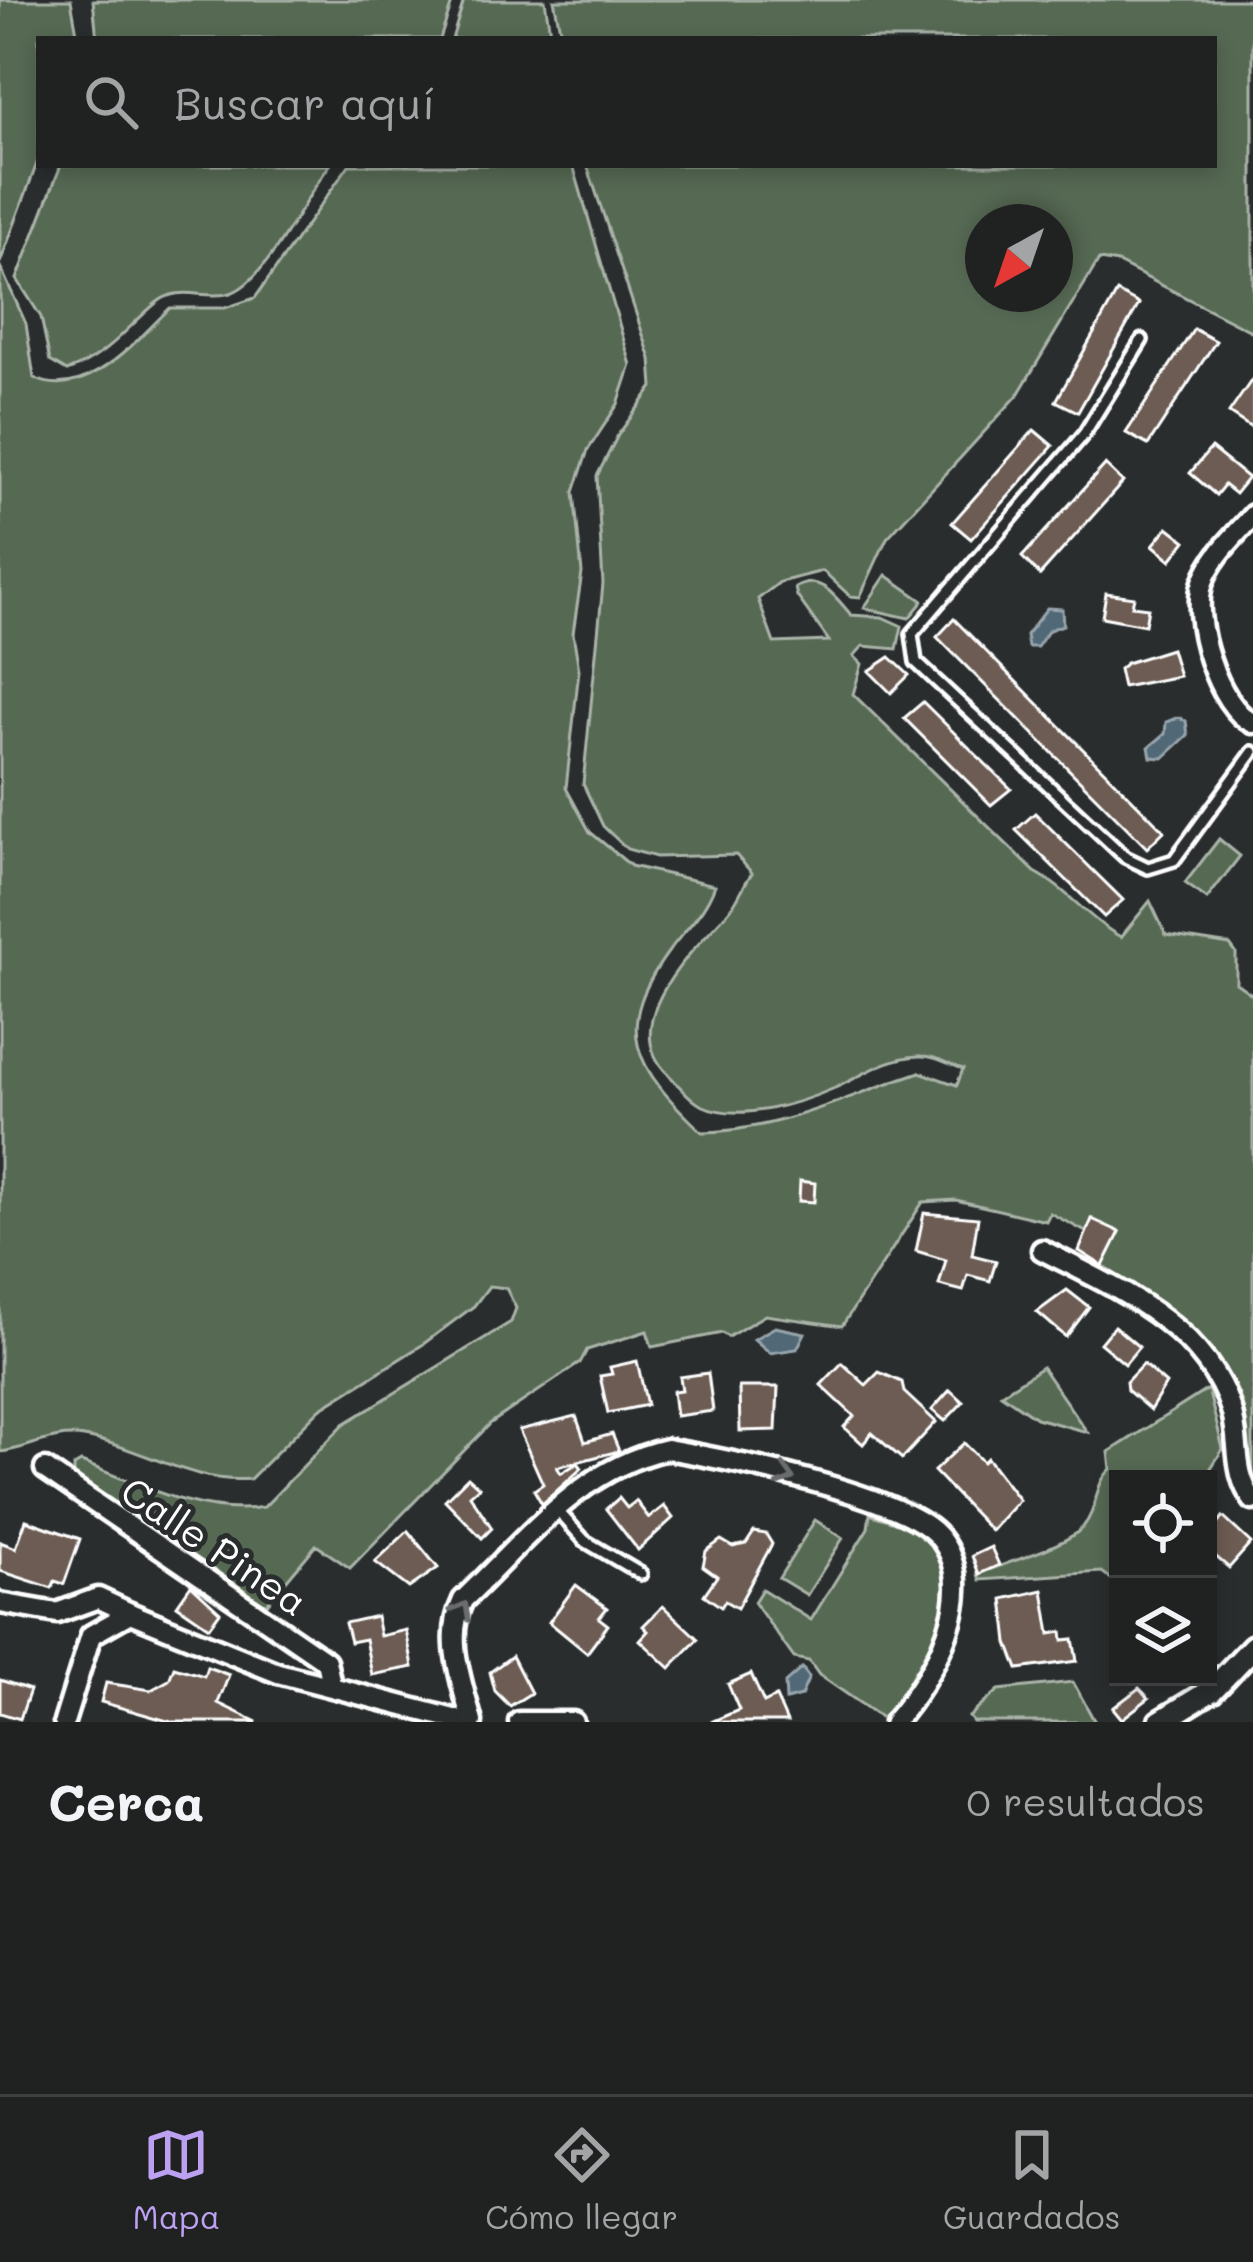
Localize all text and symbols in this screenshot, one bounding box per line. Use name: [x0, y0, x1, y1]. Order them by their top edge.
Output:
search box: [36, 36, 1217, 168]
icon: search: [78, 69, 144, 135]
text: Buscar aquí: [174, 73, 436, 131]
north arrow: [965, 204, 1073, 312]
one-way arrow: [775, 1462, 795, 1487]
street label: Calle Pinea: [112, 1464, 318, 1626]
map controls: [1109, 1470, 1217, 1686]
button: locate: [1109, 1470, 1217, 1578]
button: layers: [1109, 1578, 1217, 1686]
one-way arrow: [448, 1601, 471, 1623]
text: Cerca: [48, 1767, 205, 1834]
text: 0 resultados: [966, 1775, 1205, 1826]
tab: Mapa: [132, 2122, 220, 2237]
tab: Cómo llegar: [485, 2122, 678, 2237]
tab: Guardados: [943, 2122, 1121, 2237]

